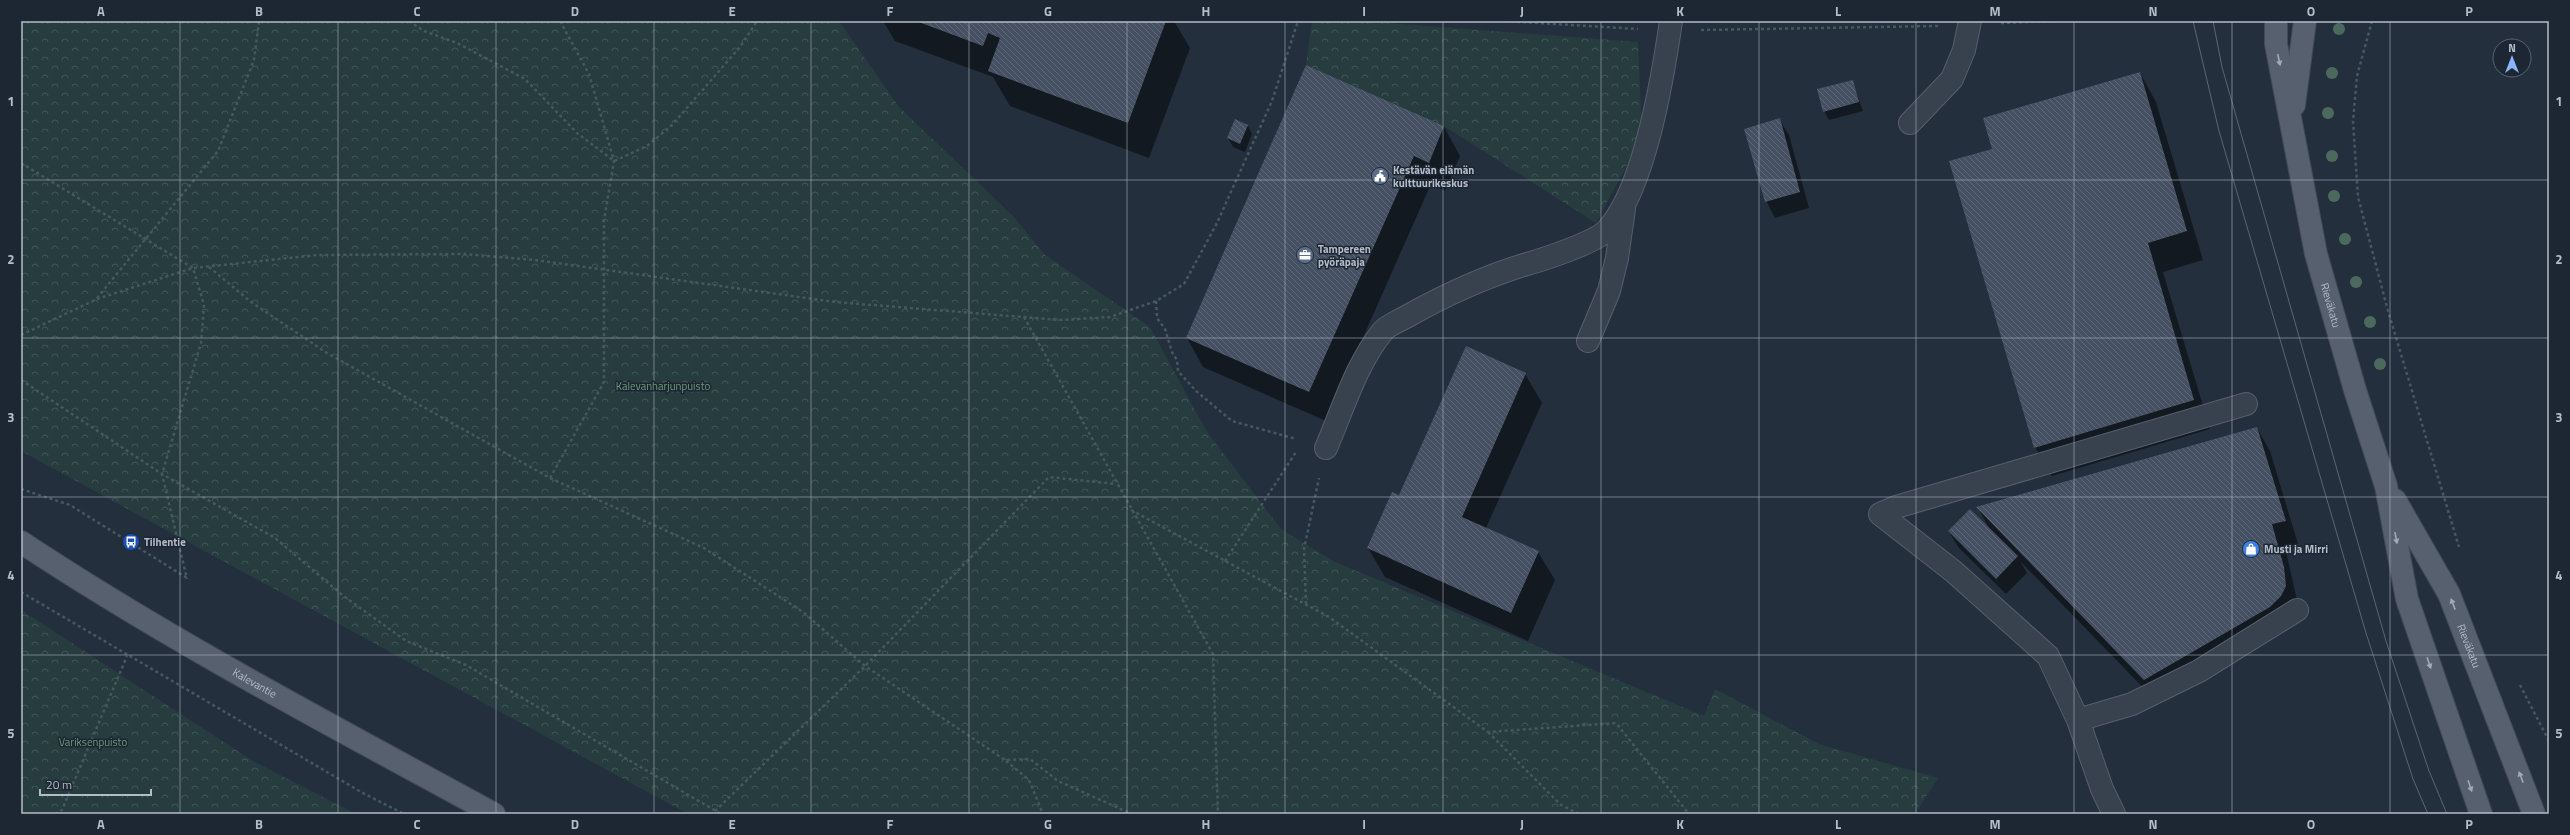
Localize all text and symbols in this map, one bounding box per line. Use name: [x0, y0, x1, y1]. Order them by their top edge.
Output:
text: A: [97, 1, 105, 21]
text: B: [255, 1, 263, 21]
text: C: [413, 1, 421, 21]
text: D: [571, 1, 579, 21]
text: E: [728, 1, 736, 21]
text: F: [887, 1, 894, 21]
text: G: [1044, 1, 1052, 21]
text: H: [1202, 1, 1210, 21]
text: I: [1362, 1, 1366, 21]
text: J: [1520, 1, 1524, 21]
text: K: [1676, 1, 1684, 21]
text: L: [1835, 1, 1841, 21]
text: M: [1989, 1, 2001, 21]
text: N: [2148, 1, 2158, 21]
text: O: [2307, 1, 2315, 21]
text: P: [2465, 1, 2473, 21]
north arrow: [2492, 38, 2532, 78]
text: N: [2508, 40, 2516, 56]
one-way arrow: [2276, 53, 2282, 66]
text: 1: [7, 91, 15, 111]
text: 1: [2555, 91, 2563, 111]
place label: Kestävän elämän kulttuurikeskus: [1393, 162, 1474, 191]
public building icon: Kestävän elämän kulttuurikeskus: [1370, 166, 1390, 186]
place label: Tampereen pyöräpaja: [1318, 241, 1371, 270]
office icon: Tampereen pyöräpaja: [1295, 245, 1315, 265]
text: 2: [7, 249, 15, 269]
text: 2: [2555, 249, 2563, 269]
street label: Rieväkatu: [2317, 281, 2345, 330]
park label: Kalevanharjunpuisto: [616, 378, 710, 394]
text: 3: [7, 407, 15, 427]
text: 3: [2555, 407, 2563, 427]
bus stop icon: Tilhentie: [121, 532, 141, 552]
one-way arrow: [2393, 532, 2399, 544]
place label: Tilhentie: [144, 534, 186, 550]
shop icon: Musti ja Mirri: [2241, 539, 2261, 559]
place label: Musti ja Mirri: [2264, 541, 2328, 557]
text: 4: [7, 565, 15, 585]
text: 4: [2555, 565, 2563, 585]
one-way arrow: [2450, 598, 2456, 610]
street label: Rieväkatu: [2453, 622, 2485, 670]
one-way arrow: [2426, 657, 2432, 669]
street label: Kalevantie: [230, 664, 280, 702]
text: 5: [7, 723, 15, 743]
text: 5: [2555, 723, 2563, 743]
park label: Variksenpuisto: [59, 734, 127, 750]
scale bar: [40, 771, 151, 797]
one-way arrow: [2517, 771, 2523, 783]
text: 20 m: [46, 775, 72, 794]
one-way arrow: [2468, 781, 2474, 793]
text: A: [97, 814, 105, 834]
text: B: [255, 814, 263, 834]
text: C: [413, 814, 421, 834]
text: D: [571, 814, 579, 834]
text: E: [728, 814, 736, 834]
text: F: [887, 814, 894, 834]
text: G: [1044, 814, 1052, 834]
text: H: [1202, 814, 1210, 834]
text: I: [1362, 814, 1366, 834]
text: J: [1520, 814, 1524, 834]
text: K: [1676, 814, 1684, 834]
text: L: [1835, 814, 1841, 834]
text: M: [1989, 814, 2001, 834]
text: N: [2148, 814, 2158, 834]
text: O: [2307, 814, 2315, 834]
text: P: [2465, 814, 2473, 834]

